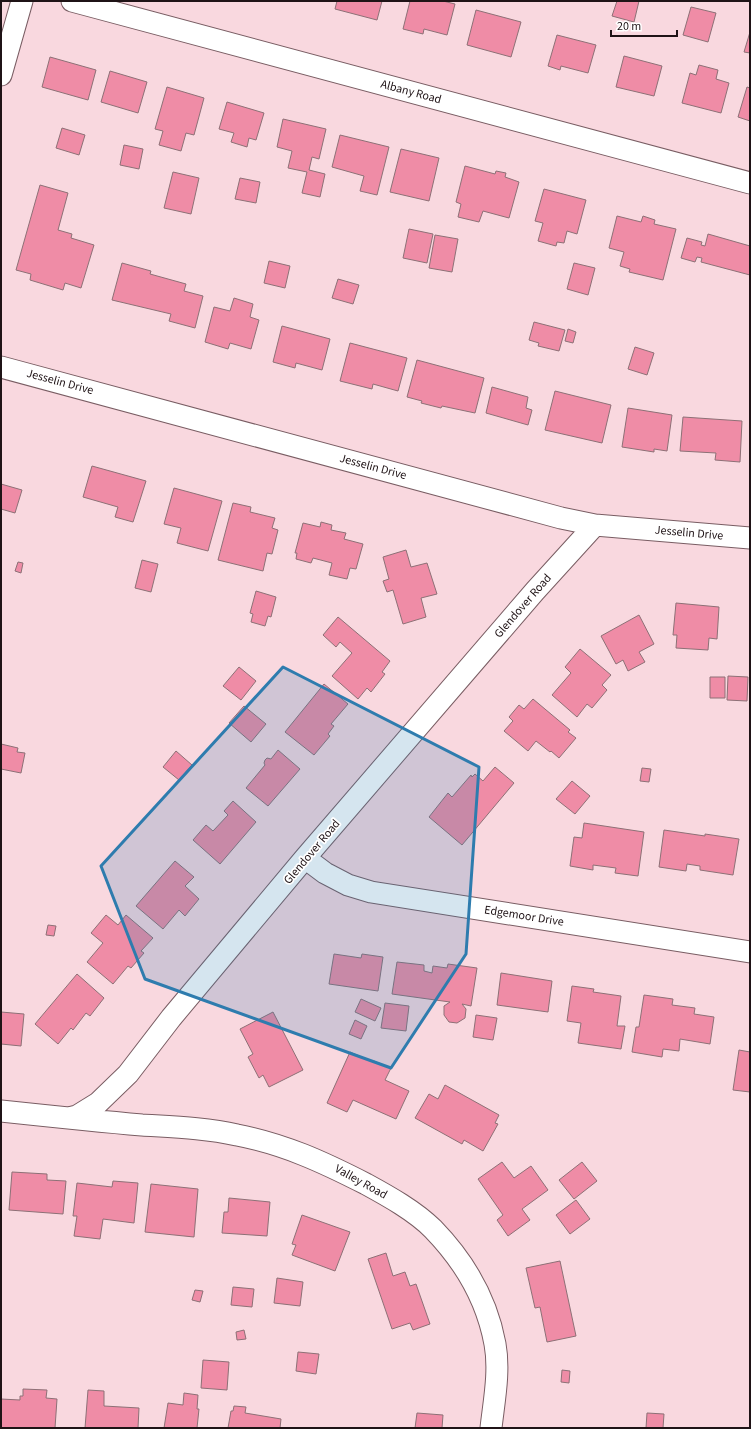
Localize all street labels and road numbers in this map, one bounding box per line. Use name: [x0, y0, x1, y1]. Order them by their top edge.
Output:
street label: Albany Road: [379, 76, 443, 108]
street label: Jesselin Drive: [25, 365, 95, 399]
street label: Jesselin Drive: [338, 450, 408, 484]
street label: Jesselin Drive: [654, 522, 724, 544]
street label: Glendover Road: [490, 570, 556, 642]
street label: Glendover Road: [280, 816, 344, 888]
street label: Edgemoor Drive: [483, 901, 565, 931]
street label: Valley Road: [332, 1161, 390, 1203]

